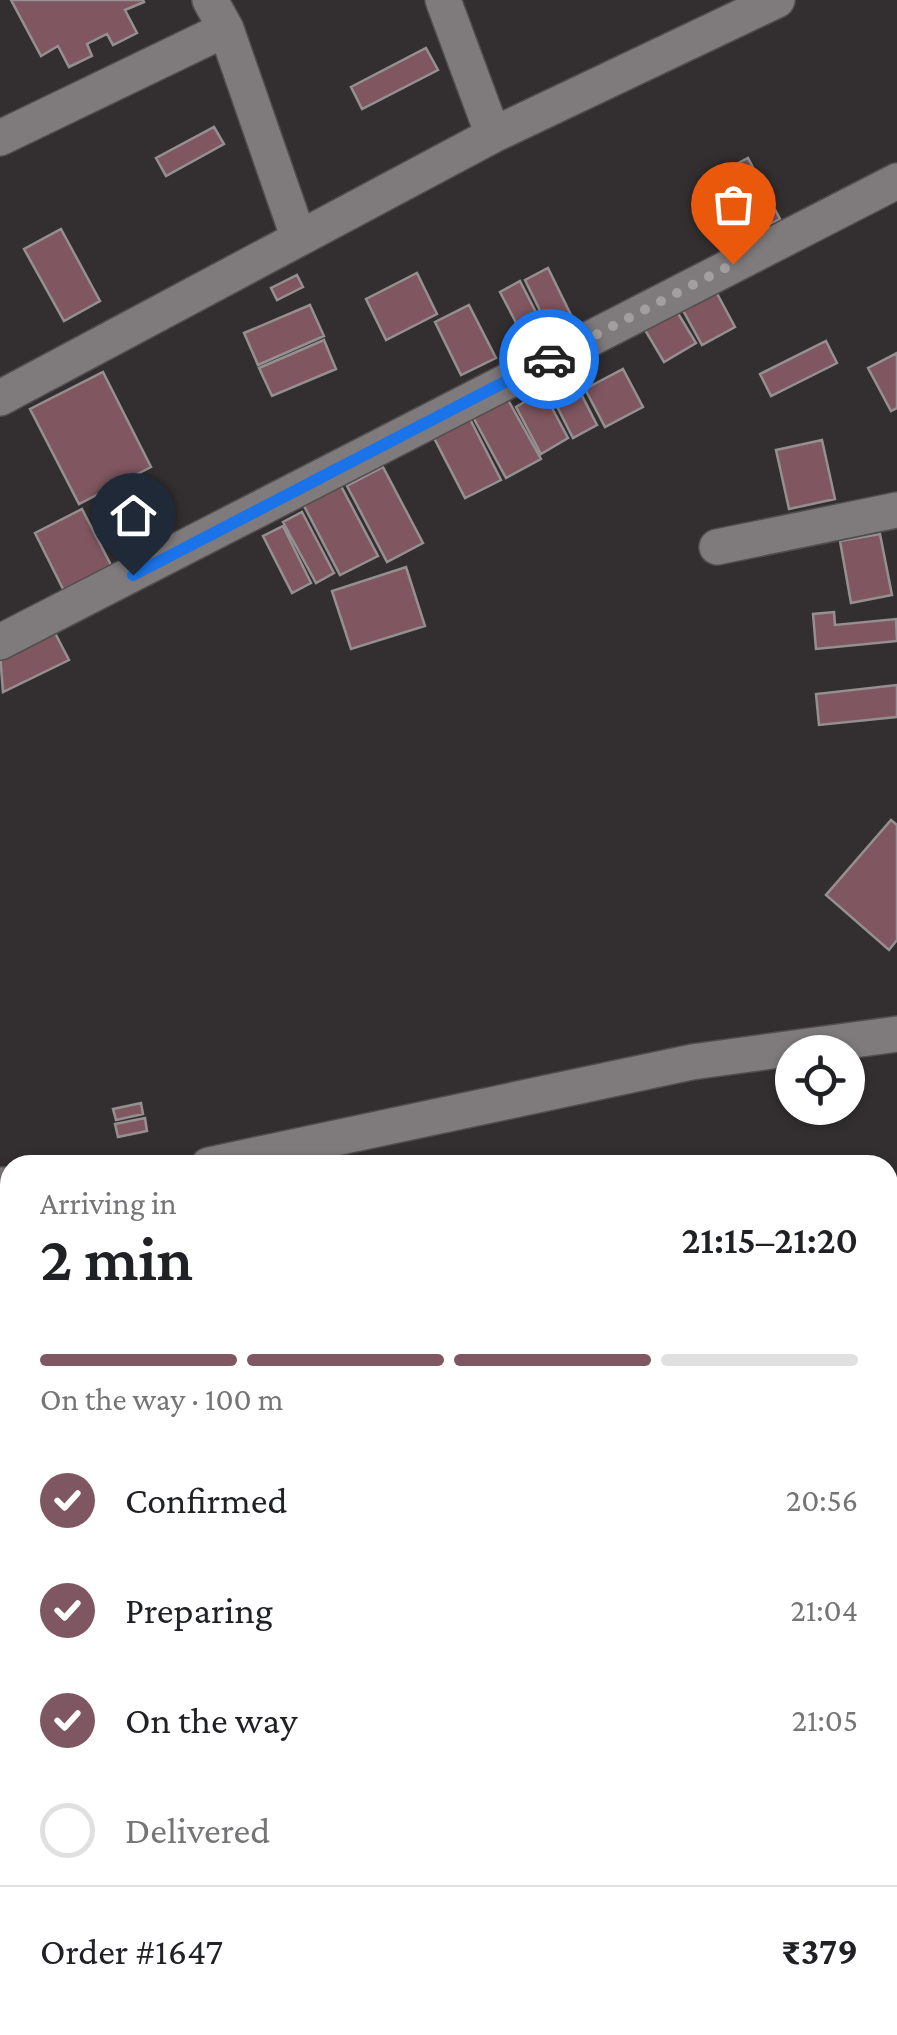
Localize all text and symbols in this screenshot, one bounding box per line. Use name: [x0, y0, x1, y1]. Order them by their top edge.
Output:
pin: [691, 162, 776, 265]
icon: bag: [706, 177, 761, 232]
courier: [499, 309, 599, 409]
icon: car: [522, 332, 577, 387]
pin: [91, 473, 176, 576]
icon: home: [106, 488, 161, 543]
map controls: [775, 1035, 865, 1125]
button: locate: [775, 1035, 865, 1125]
text: Arriving in: [40, 1185, 177, 1221]
text: 21:15–21:20: [682, 1219, 858, 1261]
text: 2 min: [40, 1222, 193, 1294]
text: On the way · 100 m: [40, 1381, 283, 1417]
icon: check: [40, 1473, 95, 1528]
text: Confirmed: [125, 1479, 288, 1521]
text: 20:56: [786, 1482, 858, 1518]
icon: check: [40, 1583, 95, 1638]
text: Preparing: [125, 1589, 273, 1631]
text: 21:04: [790, 1592, 858, 1628]
icon: check: [40, 1693, 95, 1748]
text: On the way: [125, 1699, 297, 1741]
text: 21:05: [792, 1702, 858, 1738]
text: Delivered: [125, 1809, 270, 1851]
text: Order #1647: [40, 1930, 223, 1972]
text: ₹379: [781, 1930, 858, 1972]

